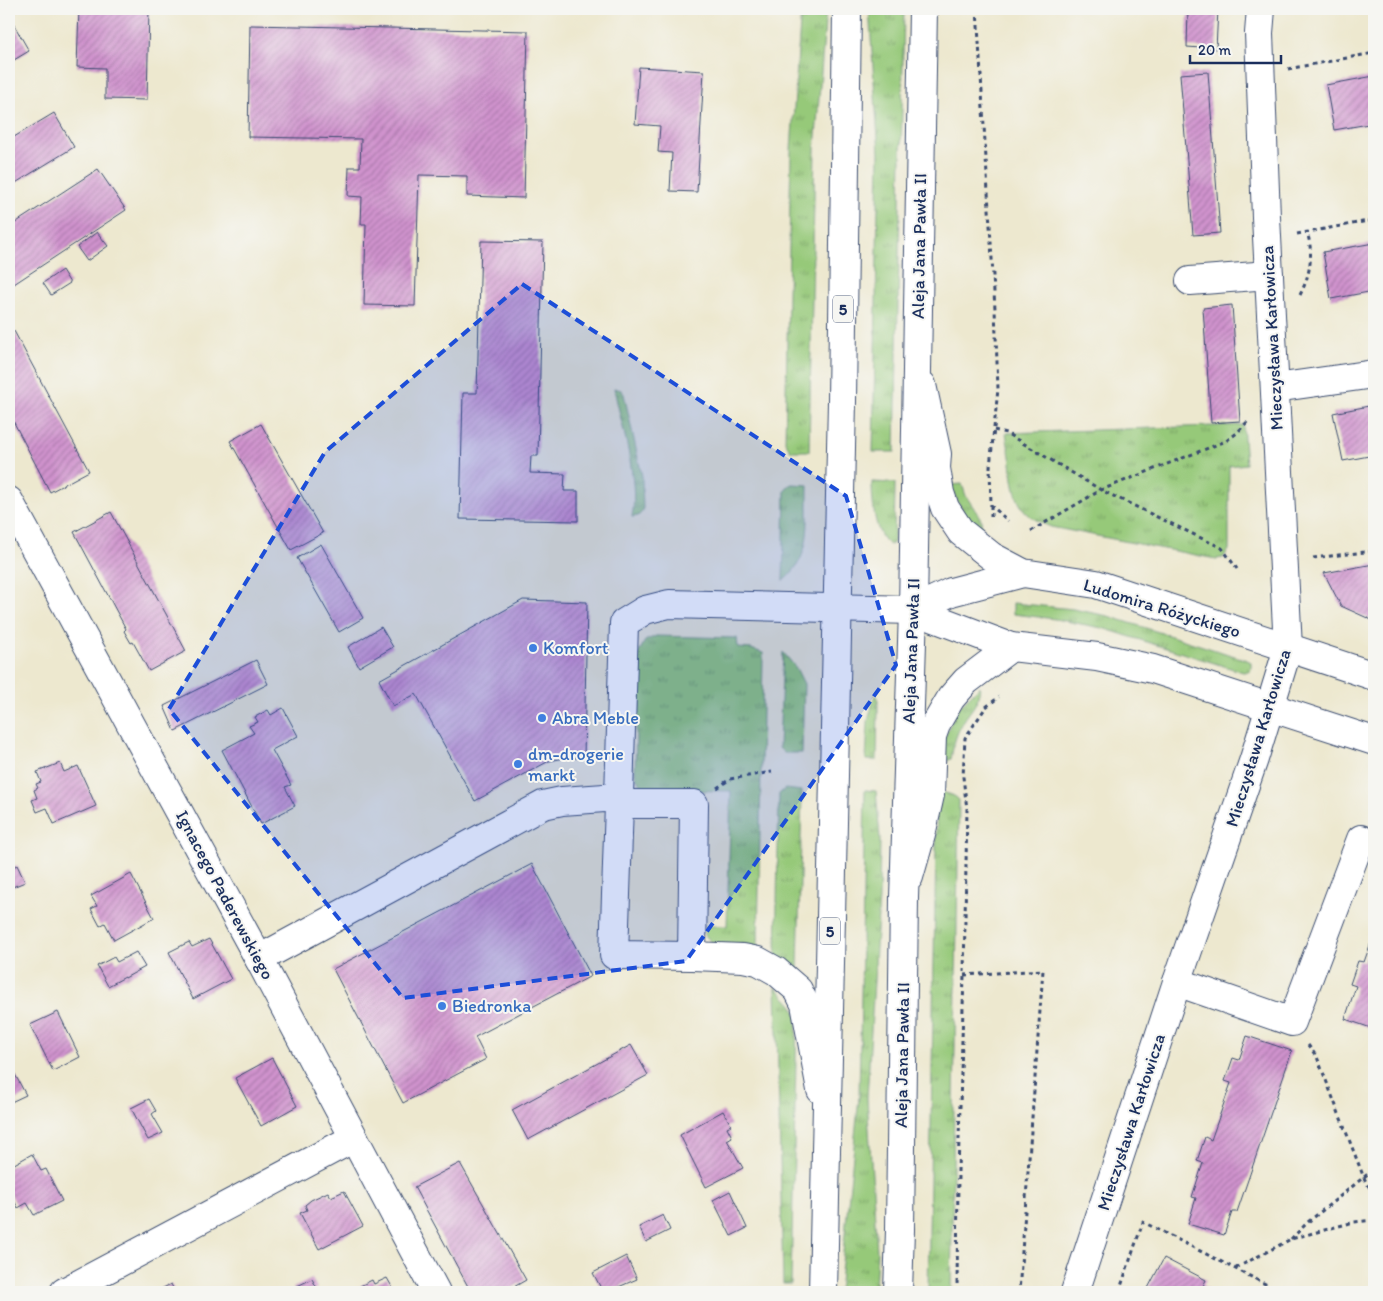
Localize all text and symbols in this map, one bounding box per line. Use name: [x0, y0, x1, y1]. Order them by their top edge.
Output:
scale bar: [1190, 32, 1282, 64]
text: 20 m: [1198, 41, 1232, 59]
street label: Aleja Jana Pawła II: [907, 173, 931, 319]
street label: Mieczysława Karłowicza: [1256, 245, 1288, 431]
road number: 5: [833, 296, 853, 322]
street label: Ludomira Różyckiego: [1081, 574, 1243, 642]
street label: Aleja Jana Pawła II: [897, 578, 925, 724]
place label: Komfort: [543, 637, 609, 659]
marker: Komfort: [527, 642, 539, 654]
street label: Mieczysława Karłowicza: [1220, 646, 1296, 830]
place label: Abra Meble: [552, 707, 639, 729]
marker: Abra Meble: [536, 712, 548, 724]
place label: dm-drogerie markt: [528, 743, 624, 786]
marker: dm-drogerie markt: [512, 758, 524, 770]
street label: Ignacego Paderewskiego: [171, 807, 279, 983]
road number: 5: [820, 918, 840, 944]
street label: Aleja Jana Pawła II: [890, 982, 914, 1128]
place label: Biedronka: [452, 995, 532, 1017]
marker: Biedronka: [436, 1000, 448, 1012]
street label: Mieczysława Karłowicza: [1092, 1031, 1170, 1213]

